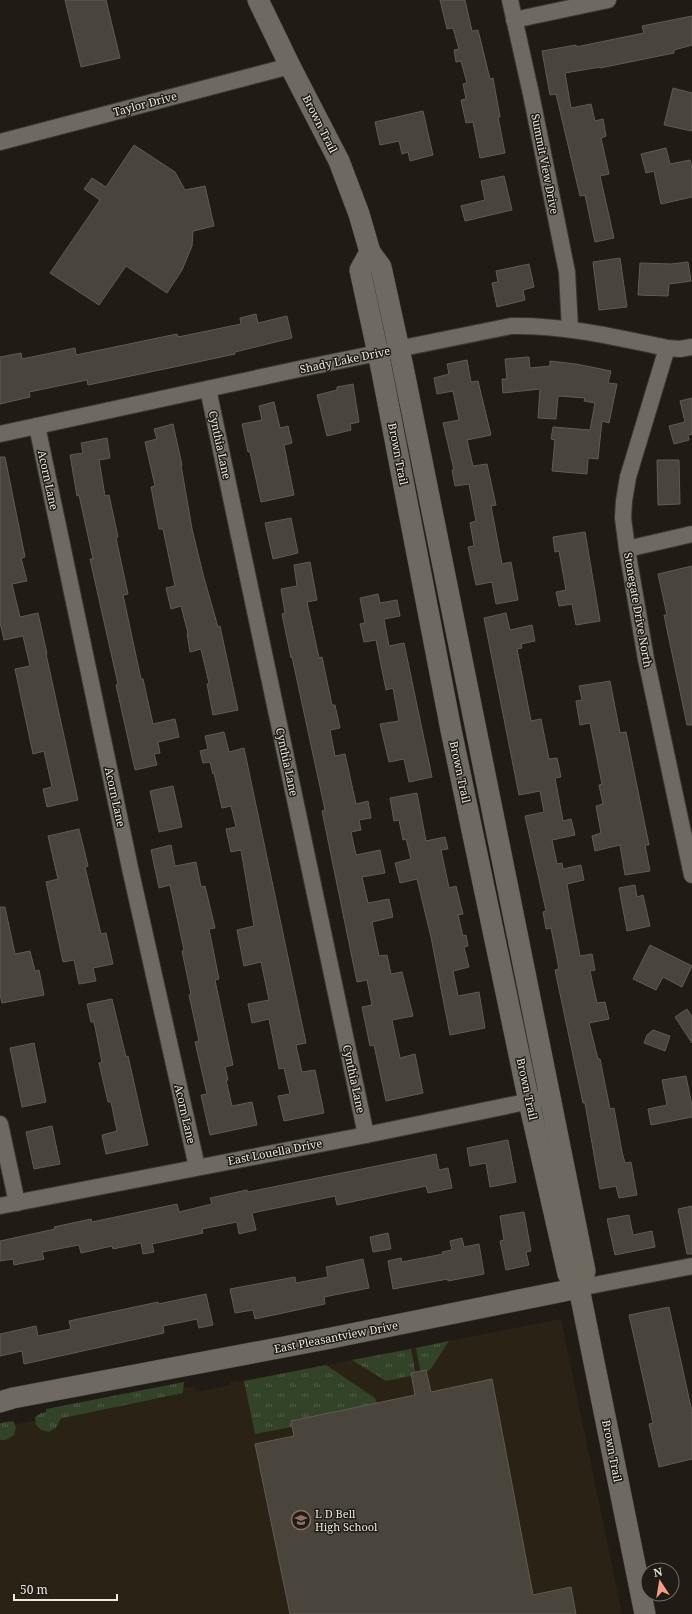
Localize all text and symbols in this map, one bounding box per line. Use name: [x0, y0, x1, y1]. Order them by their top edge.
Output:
street label: Taylor Drive: [111, 88, 178, 119]
street label: Brown Trail: [299, 92, 342, 156]
street label: Summit View Drive: [528, 112, 563, 216]
street label: Shady Lake Drive: [298, 343, 392, 376]
street label: Cynthia Lane: [206, 409, 235, 481]
street label: Brown Trail: [385, 422, 412, 487]
street label: Acorn Lane: [35, 449, 62, 511]
street label: Stonegate Drive North: [621, 551, 656, 669]
street label: Cynthia Lane: [273, 726, 302, 798]
street label: Brown Trail: [447, 740, 474, 805]
street label: Acorn Lane: [102, 766, 129, 828]
street label: Cynthia Lane: [340, 1043, 369, 1115]
street label: Brown Trail: [514, 1057, 541, 1122]
street label: Acorn Lane: [171, 1083, 200, 1145]
street label: East Louella Drive: [227, 1135, 323, 1168]
street label: East Pleasantview Drive: [273, 1317, 399, 1356]
street label: Brown Trail: [599, 1419, 626, 1484]
place label: L D Bell High School: [315, 1506, 378, 1534]
school or university icon: L D Bell High School: [290, 1509, 312, 1531]
north arrow: [640, 1562, 680, 1602]
text: N: [652, 1563, 664, 1580]
scale bar: [14, 1576, 117, 1602]
text: 50 m: [20, 1581, 48, 1598]

